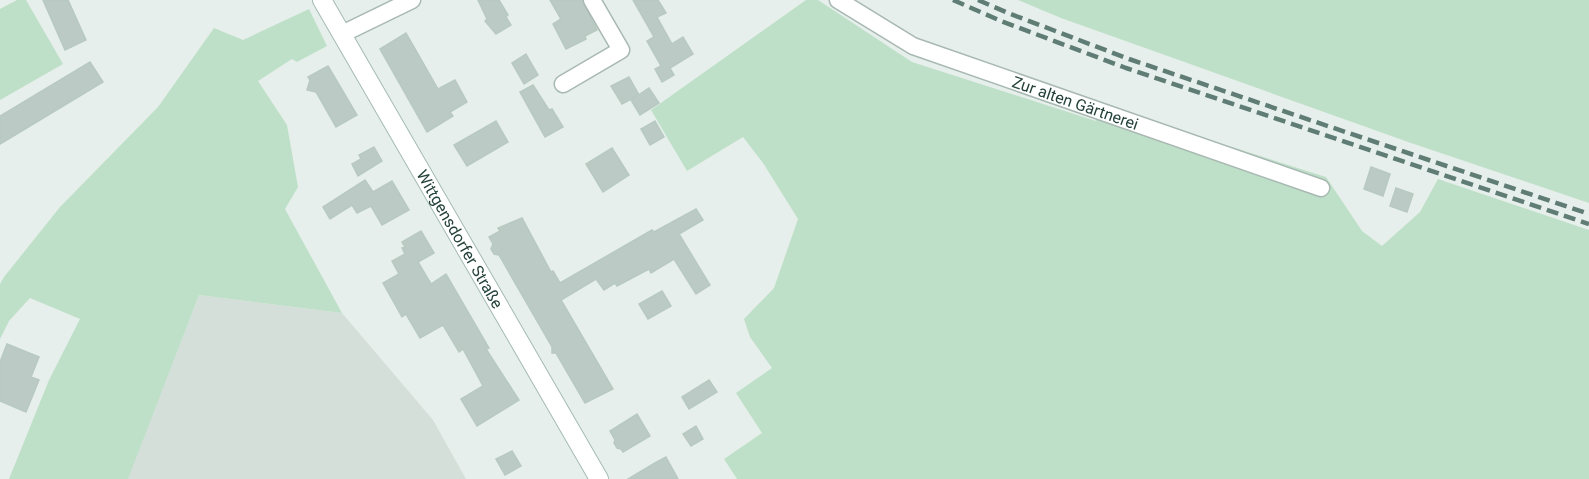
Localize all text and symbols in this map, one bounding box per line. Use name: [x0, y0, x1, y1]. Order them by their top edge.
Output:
street label: Zur alten Gärtnerei: [1010, 72, 1141, 133]
street label: Wittgensdorfer Straße: [413, 166, 507, 312]

